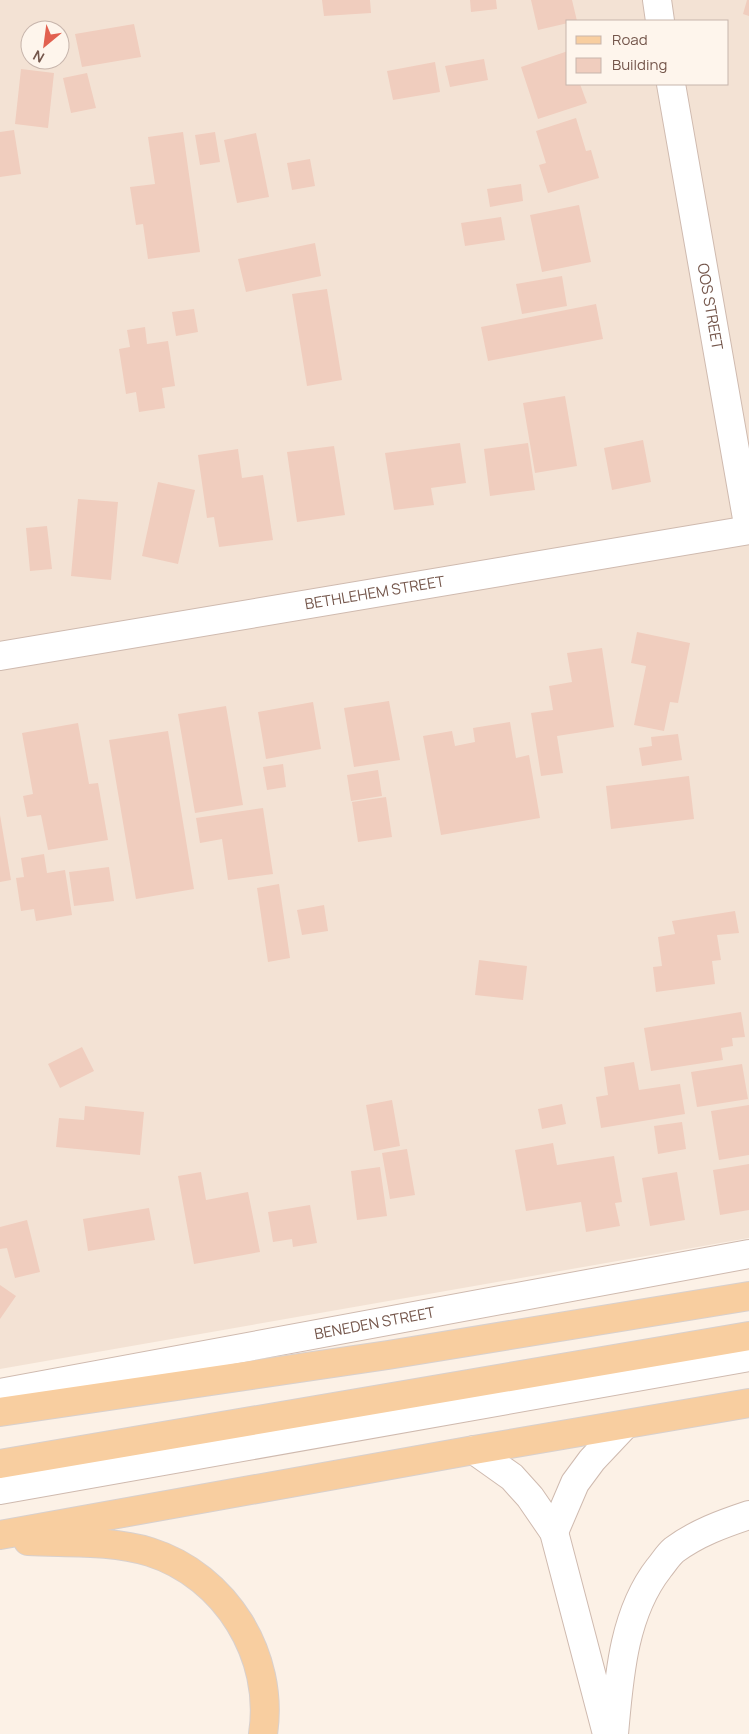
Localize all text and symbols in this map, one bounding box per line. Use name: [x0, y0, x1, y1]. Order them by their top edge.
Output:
north arrow: [20, 20, 70, 70]
legend: [566, 20, 729, 85]
text: Road: [612, 29, 648, 50]
text: N: [29, 46, 47, 68]
text: Building: [612, 54, 667, 75]
street label: OOS STREET: [693, 262, 728, 352]
street label: BETHLEHEM STREET: [303, 570, 446, 615]
street label: BENEDEN STREET: [312, 1302, 437, 1344]

